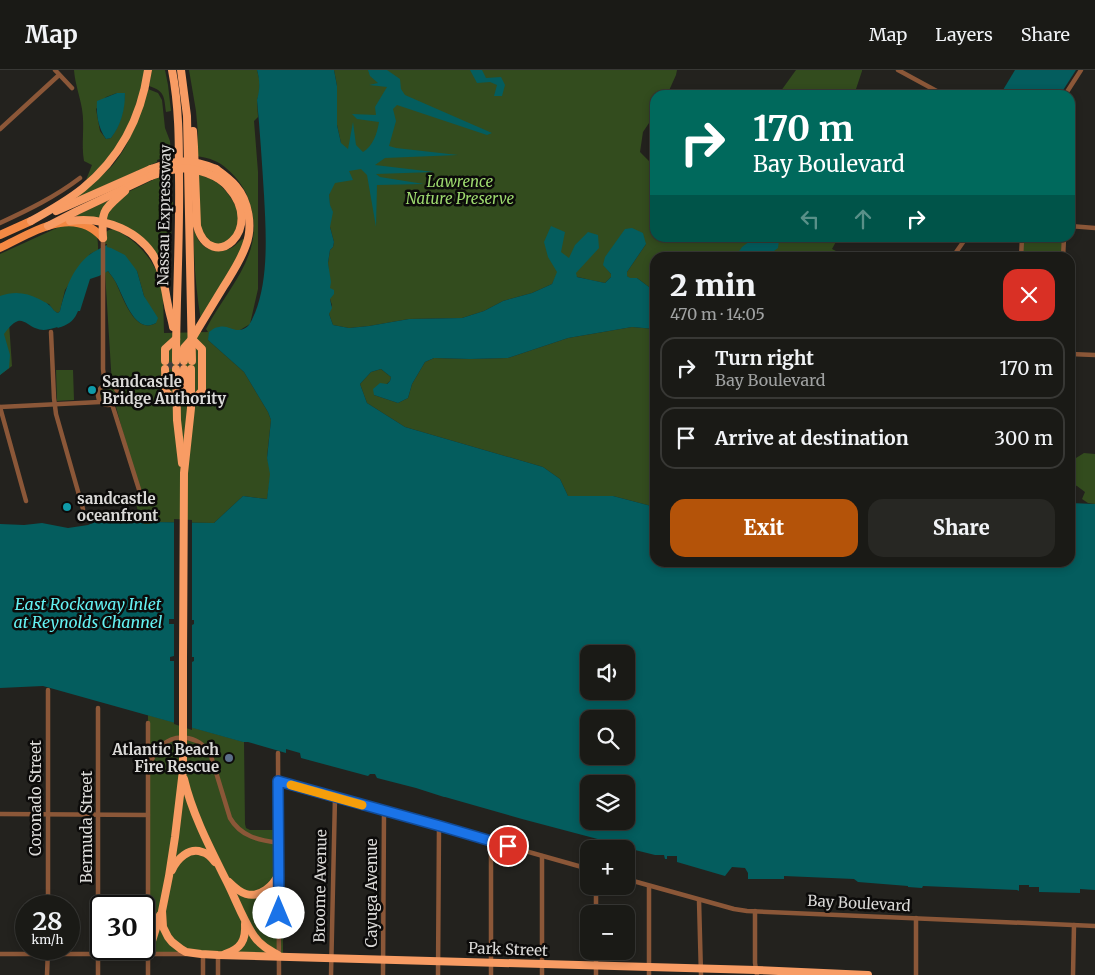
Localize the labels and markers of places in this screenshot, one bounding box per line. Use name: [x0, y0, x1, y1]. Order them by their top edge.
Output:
place label: Sandcastle Bridge Authority: [102, 372, 226, 408]
marker: Sandcastle Bridge Authority: [86, 384, 98, 396]
place label: sandcastle oceanfront: [77, 489, 158, 525]
marker: sandcastle oceanfront: [61, 501, 73, 513]
place label: Atlantic Beach Fire Rescue: [111, 740, 219, 776]
marker: Atlantic Beach Fire Rescue: [223, 752, 235, 764]
pin: [487, 825, 529, 867]

